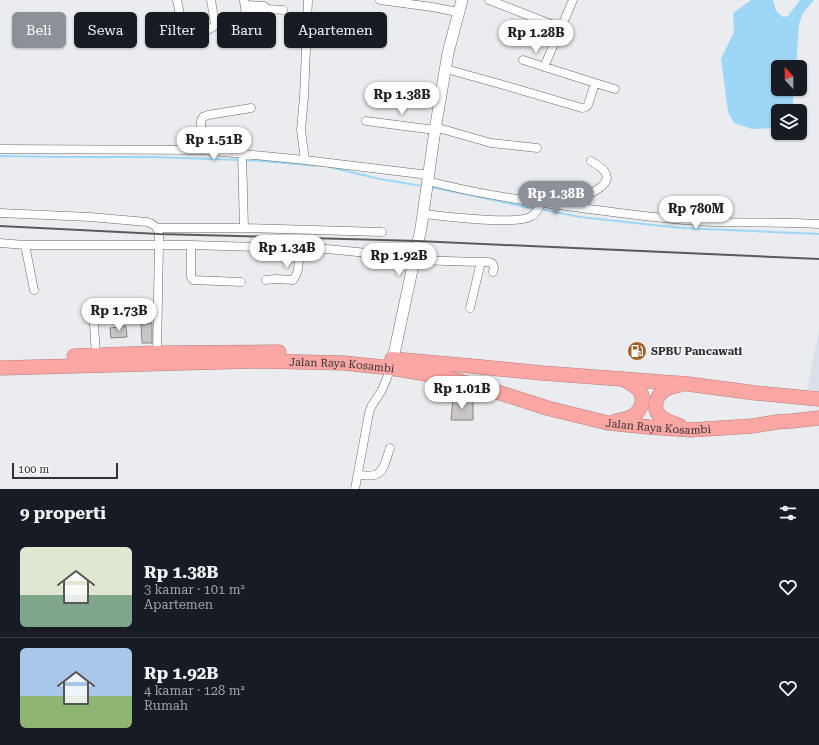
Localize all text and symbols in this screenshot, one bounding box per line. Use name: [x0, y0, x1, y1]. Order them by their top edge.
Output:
chip: Beli: [12, 12, 66, 48]
chip: Sewa: [74, 12, 137, 48]
chip: Filter: [145, 12, 209, 48]
chip: Baru: [217, 12, 276, 48]
chip: Apartemen: [284, 12, 387, 48]
pin: Rp 1.28B: [495, 20, 577, 54]
text: Rp 1.28B: [508, 25, 564, 40]
north arrow: [771, 60, 807, 96]
map controls: [771, 60, 807, 140]
pin: Rp 1.38B: [361, 82, 443, 116]
text: Rp 1.38B: [374, 87, 430, 102]
button: layers: [771, 104, 807, 140]
pin: Rp 1.51B: [173, 127, 255, 161]
text: Rp 1.51B: [186, 132, 242, 147]
pin: Rp 1.38B: [515, 181, 597, 215]
text: Rp 1.38B: [528, 186, 584, 201]
pin: Rp 780M: [659, 196, 733, 230]
text: Rp 780M: [668, 201, 724, 216]
pin: Rp 1.34B: [246, 235, 328, 269]
text: Rp 1.34B: [259, 240, 315, 255]
pin: Rp 1.92B: [358, 243, 440, 277]
text: Rp 1.92B: [371, 248, 427, 263]
pin: Rp 1.73B: [78, 298, 160, 332]
text: Rp 1.73B: [91, 303, 147, 318]
fuel station icon: SPBU Pancawati: [626, 340, 648, 362]
place label: SPBU Pancawati: [651, 345, 743, 358]
street label: Jalan Raya Kosambi: [289, 356, 396, 376]
pin: Rp 1.01B: [421, 376, 503, 410]
text: Rp 1.01B: [434, 381, 490, 396]
street label: Jalan Raya Kosambi: [605, 417, 712, 437]
scale bar: [12, 461, 118, 480]
text: 100 m: [18, 463, 49, 476]
icon: filters: [777, 502, 799, 524]
text: 9 properti: [20, 503, 106, 523]
text: Rp 1.38B: [144, 562, 219, 582]
icon: home: [52, 563, 100, 611]
icon: heart: [777, 576, 799, 598]
text: 3 kamar · 101 m²: [144, 582, 245, 597]
text: Apartemen: [144, 597, 213, 612]
text: Rp 1.92B: [144, 663, 219, 683]
icon: home: [52, 664, 100, 712]
icon: heart: [777, 677, 799, 699]
text: 4 kamar · 128 m²: [144, 683, 245, 698]
text: Rumah: [144, 698, 188, 713]

